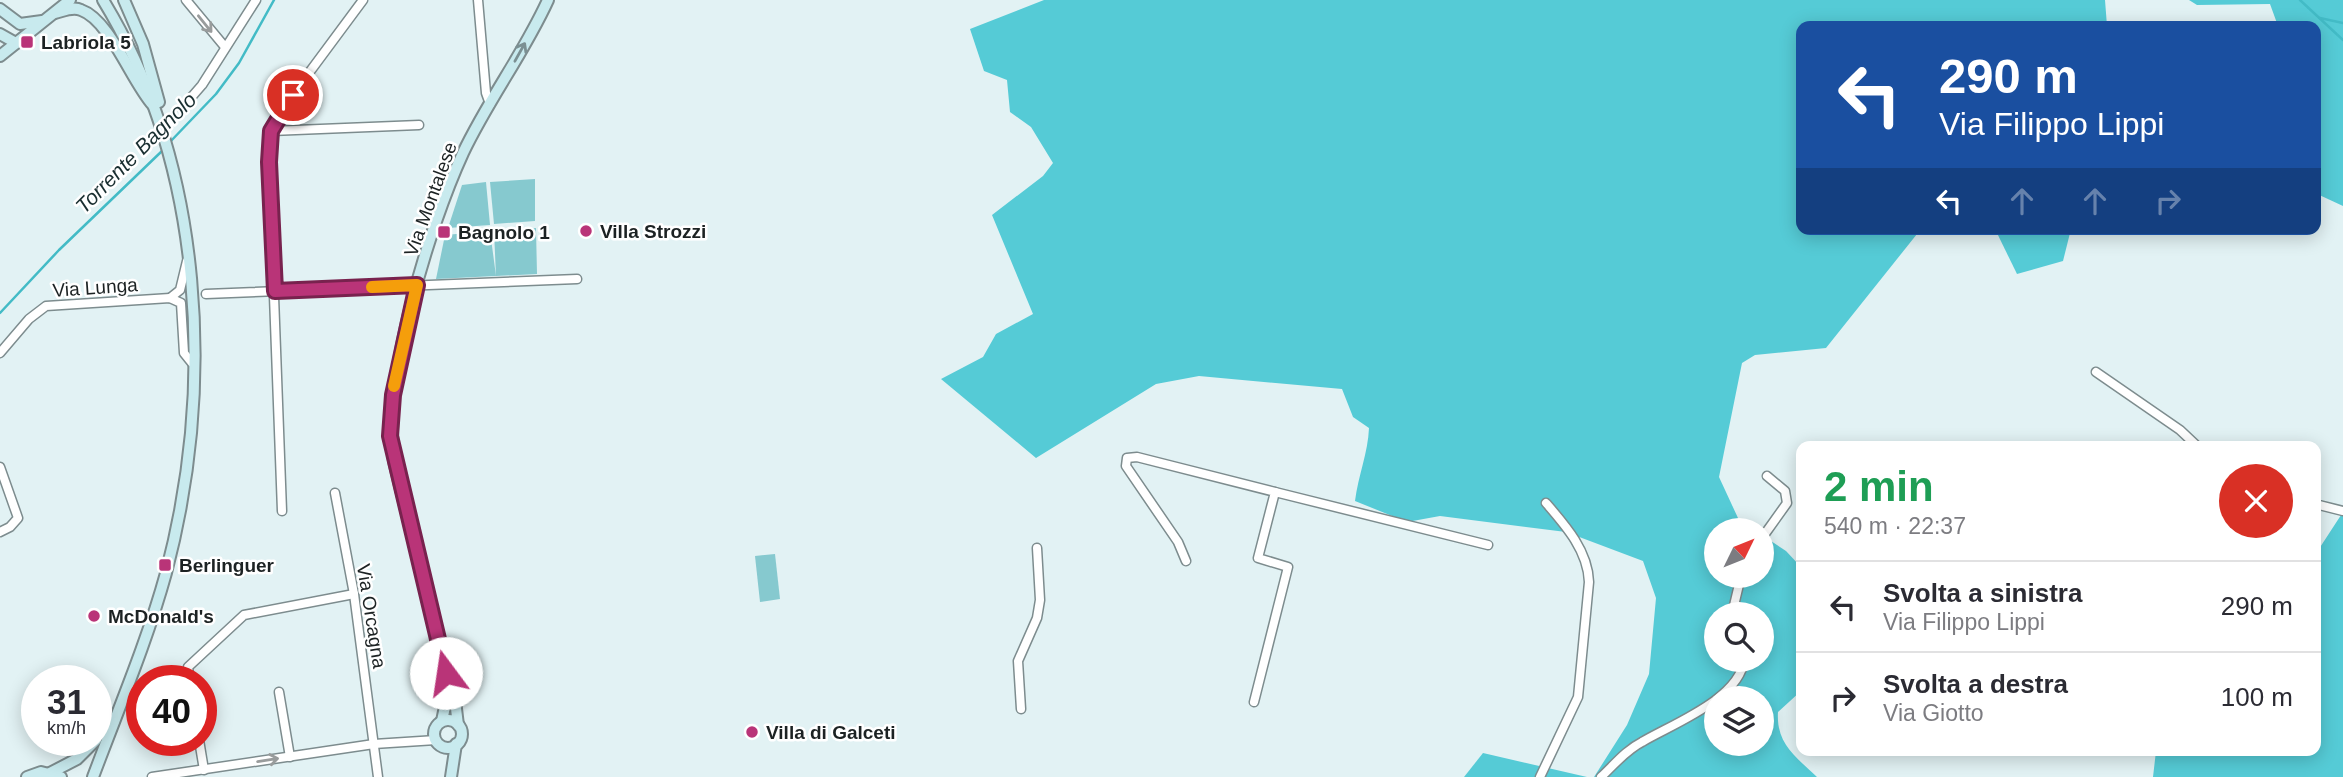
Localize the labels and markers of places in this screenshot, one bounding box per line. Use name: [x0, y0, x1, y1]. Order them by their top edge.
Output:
place label: Labriola 5: [41, 32, 131, 53]
marker: Labriola 5: [19, 34, 35, 50]
pin: [263, 65, 323, 125]
place label: Villa Strozzi: [600, 221, 706, 242]
place label: Bagnolo 1: [458, 222, 550, 243]
marker: Villa Strozzi: [578, 223, 594, 239]
marker: Bagnolo 1: [436, 224, 452, 240]
place label: Berlinguer: [179, 555, 275, 576]
marker: Berlinguer: [157, 557, 173, 573]
place label: McDonald's: [108, 606, 214, 627]
marker: McDonald's: [86, 608, 102, 624]
place label: Villa di Galceti: [766, 722, 896, 743]
marker: Villa di Galceti: [744, 724, 760, 740]

